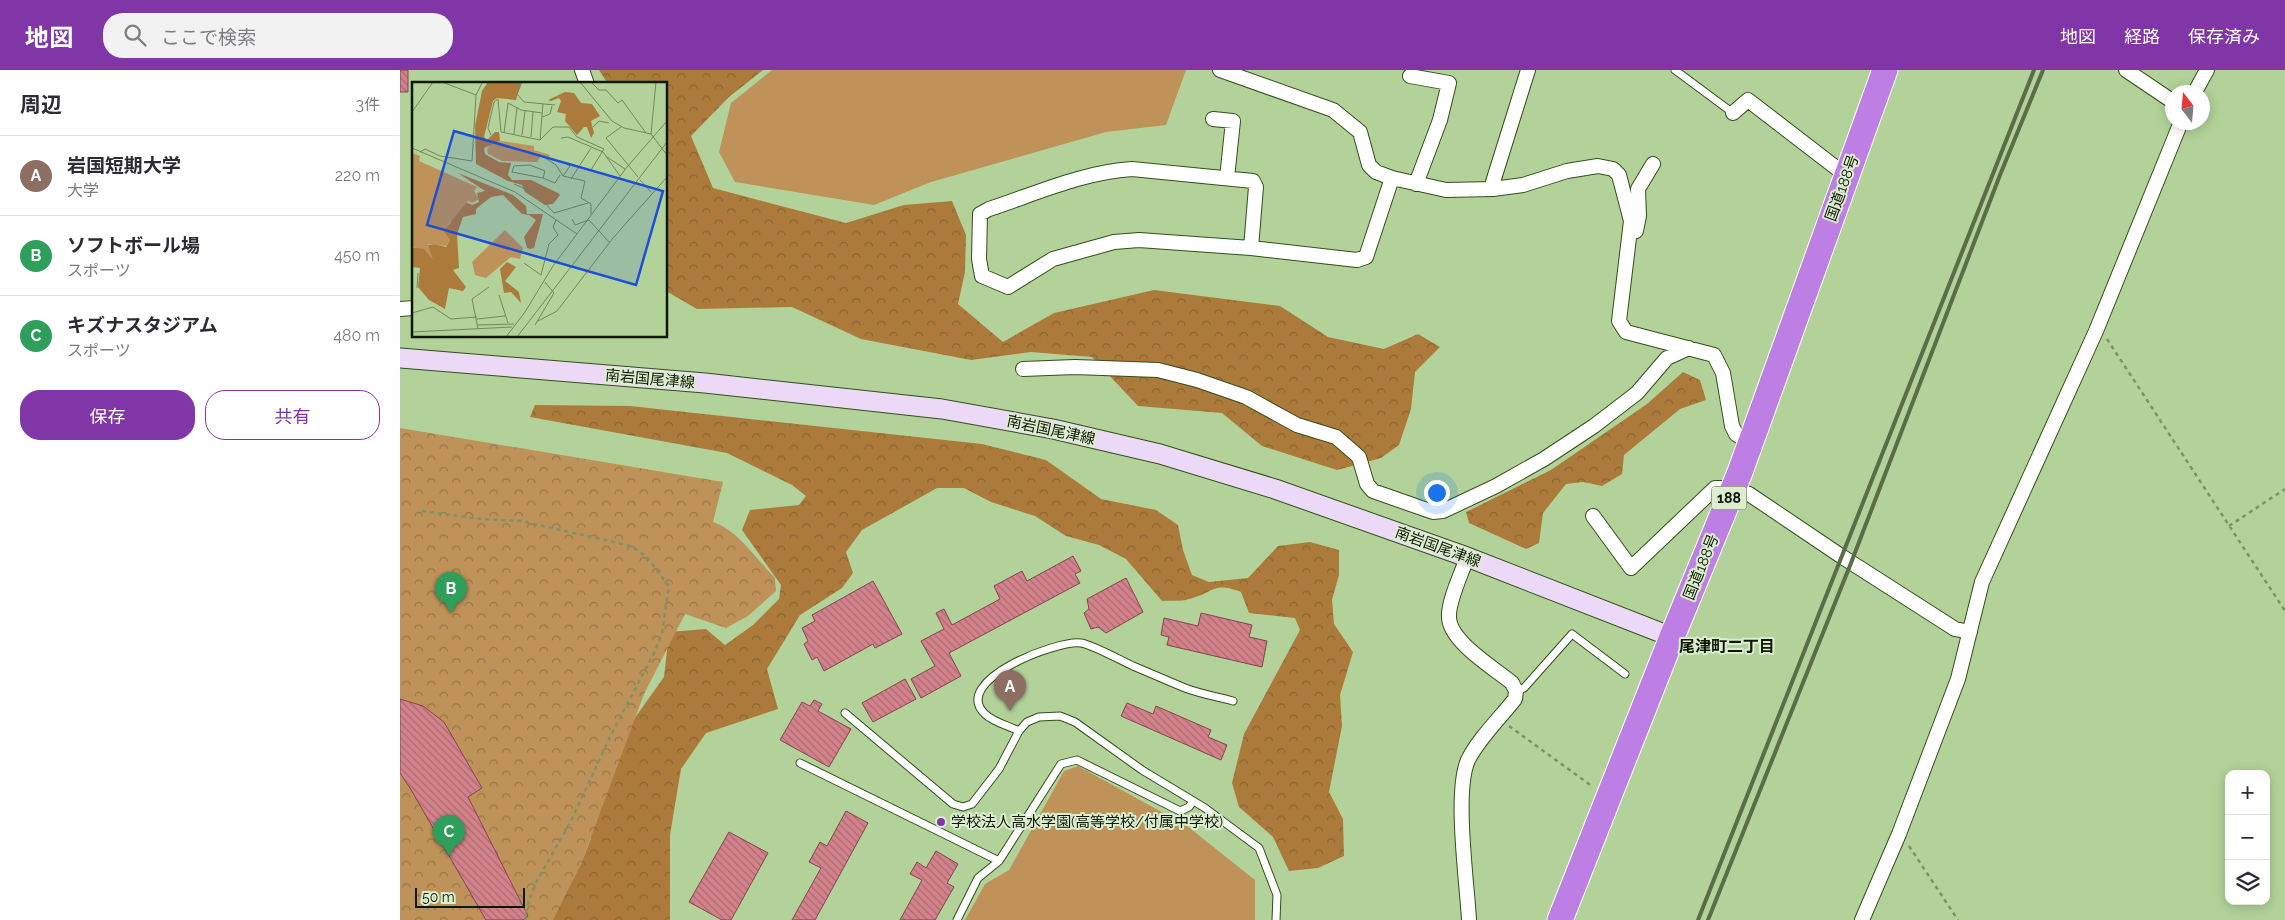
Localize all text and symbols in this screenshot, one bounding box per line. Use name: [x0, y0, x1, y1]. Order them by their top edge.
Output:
search box: [103, 13, 453, 58]
icon: search: [121, 21, 149, 49]
text: 地図: [25, 23, 73, 52]
text: ここで検索: [161, 26, 256, 48]
text: 地図: [2060, 26, 2096, 47]
text: 経路: [2124, 26, 2160, 47]
text: 保存済み: [2188, 26, 2260, 47]
inset map: [412, 82, 668, 338]
north arrow: [2165, 85, 2210, 130]
text: 周辺: [20, 92, 62, 117]
text: 3件: [355, 95, 380, 114]
street label: 国道188号: [1822, 152, 1862, 224]
text: 岩国短期大学: [67, 154, 181, 176]
text: A: [31, 166, 41, 185]
text: 220 m: [335, 166, 380, 185]
text: 大学: [67, 181, 99, 200]
text: ソフトボール場: [67, 234, 200, 256]
text: B: [31, 246, 41, 265]
text: 450 m: [334, 246, 380, 265]
text: スポーツ: [67, 261, 131, 280]
text: キズナスタジアム: [67, 314, 218, 336]
text: C: [31, 326, 41, 345]
text: 480 m: [333, 326, 380, 345]
text: スポーツ: [67, 341, 131, 360]
street label: 南岩国尾津線: [604, 366, 696, 392]
button: 保存: [20, 390, 195, 440]
button: 共有: [205, 390, 380, 440]
street label: 南岩国尾津線: [1005, 412, 1097, 448]
your location: [1424, 480, 1450, 506]
road number: 188: [1712, 486, 1746, 509]
street label: 南岩国尾津線: [1393, 523, 1483, 571]
street label: 国道188号: [1680, 532, 1722, 602]
pin: B: [435, 572, 467, 613]
district label: 尾津町二丁目: [1679, 637, 1775, 656]
pin: A: [994, 670, 1026, 711]
map controls: [2225, 770, 2270, 905]
button: +: [2225, 770, 2270, 815]
place label: 学校法人高水学園(高等学校/付属中学校): [951, 813, 1223, 831]
pin: C: [433, 815, 465, 856]
button: −: [2225, 815, 2270, 860]
marker: 学校法人高水学園(高等学校/付属中学校): [935, 816, 947, 828]
button: layers: [2225, 860, 2270, 905]
scale bar: [415, 885, 525, 908]
text: 50 m: [422, 889, 455, 905]

